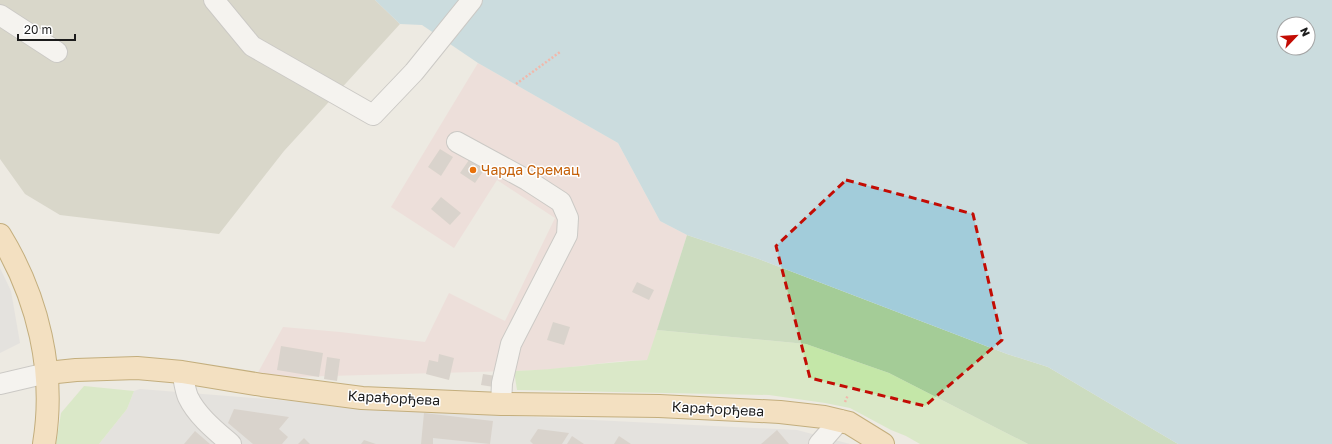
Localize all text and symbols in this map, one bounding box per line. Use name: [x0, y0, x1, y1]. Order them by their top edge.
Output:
scale bar: [18, 16, 75, 42]
north arrow: [1276, 16, 1316, 56]
text: 20 m: [24, 22, 52, 37]
text: N: [1298, 25, 1313, 38]
place label: Чарда Сремац: [481, 161, 580, 178]
marker: Чарда Сремац: [468, 165, 478, 175]
street label: Карађорђева: [347, 387, 441, 408]
street label: Карађорђева: [671, 398, 765, 419]

